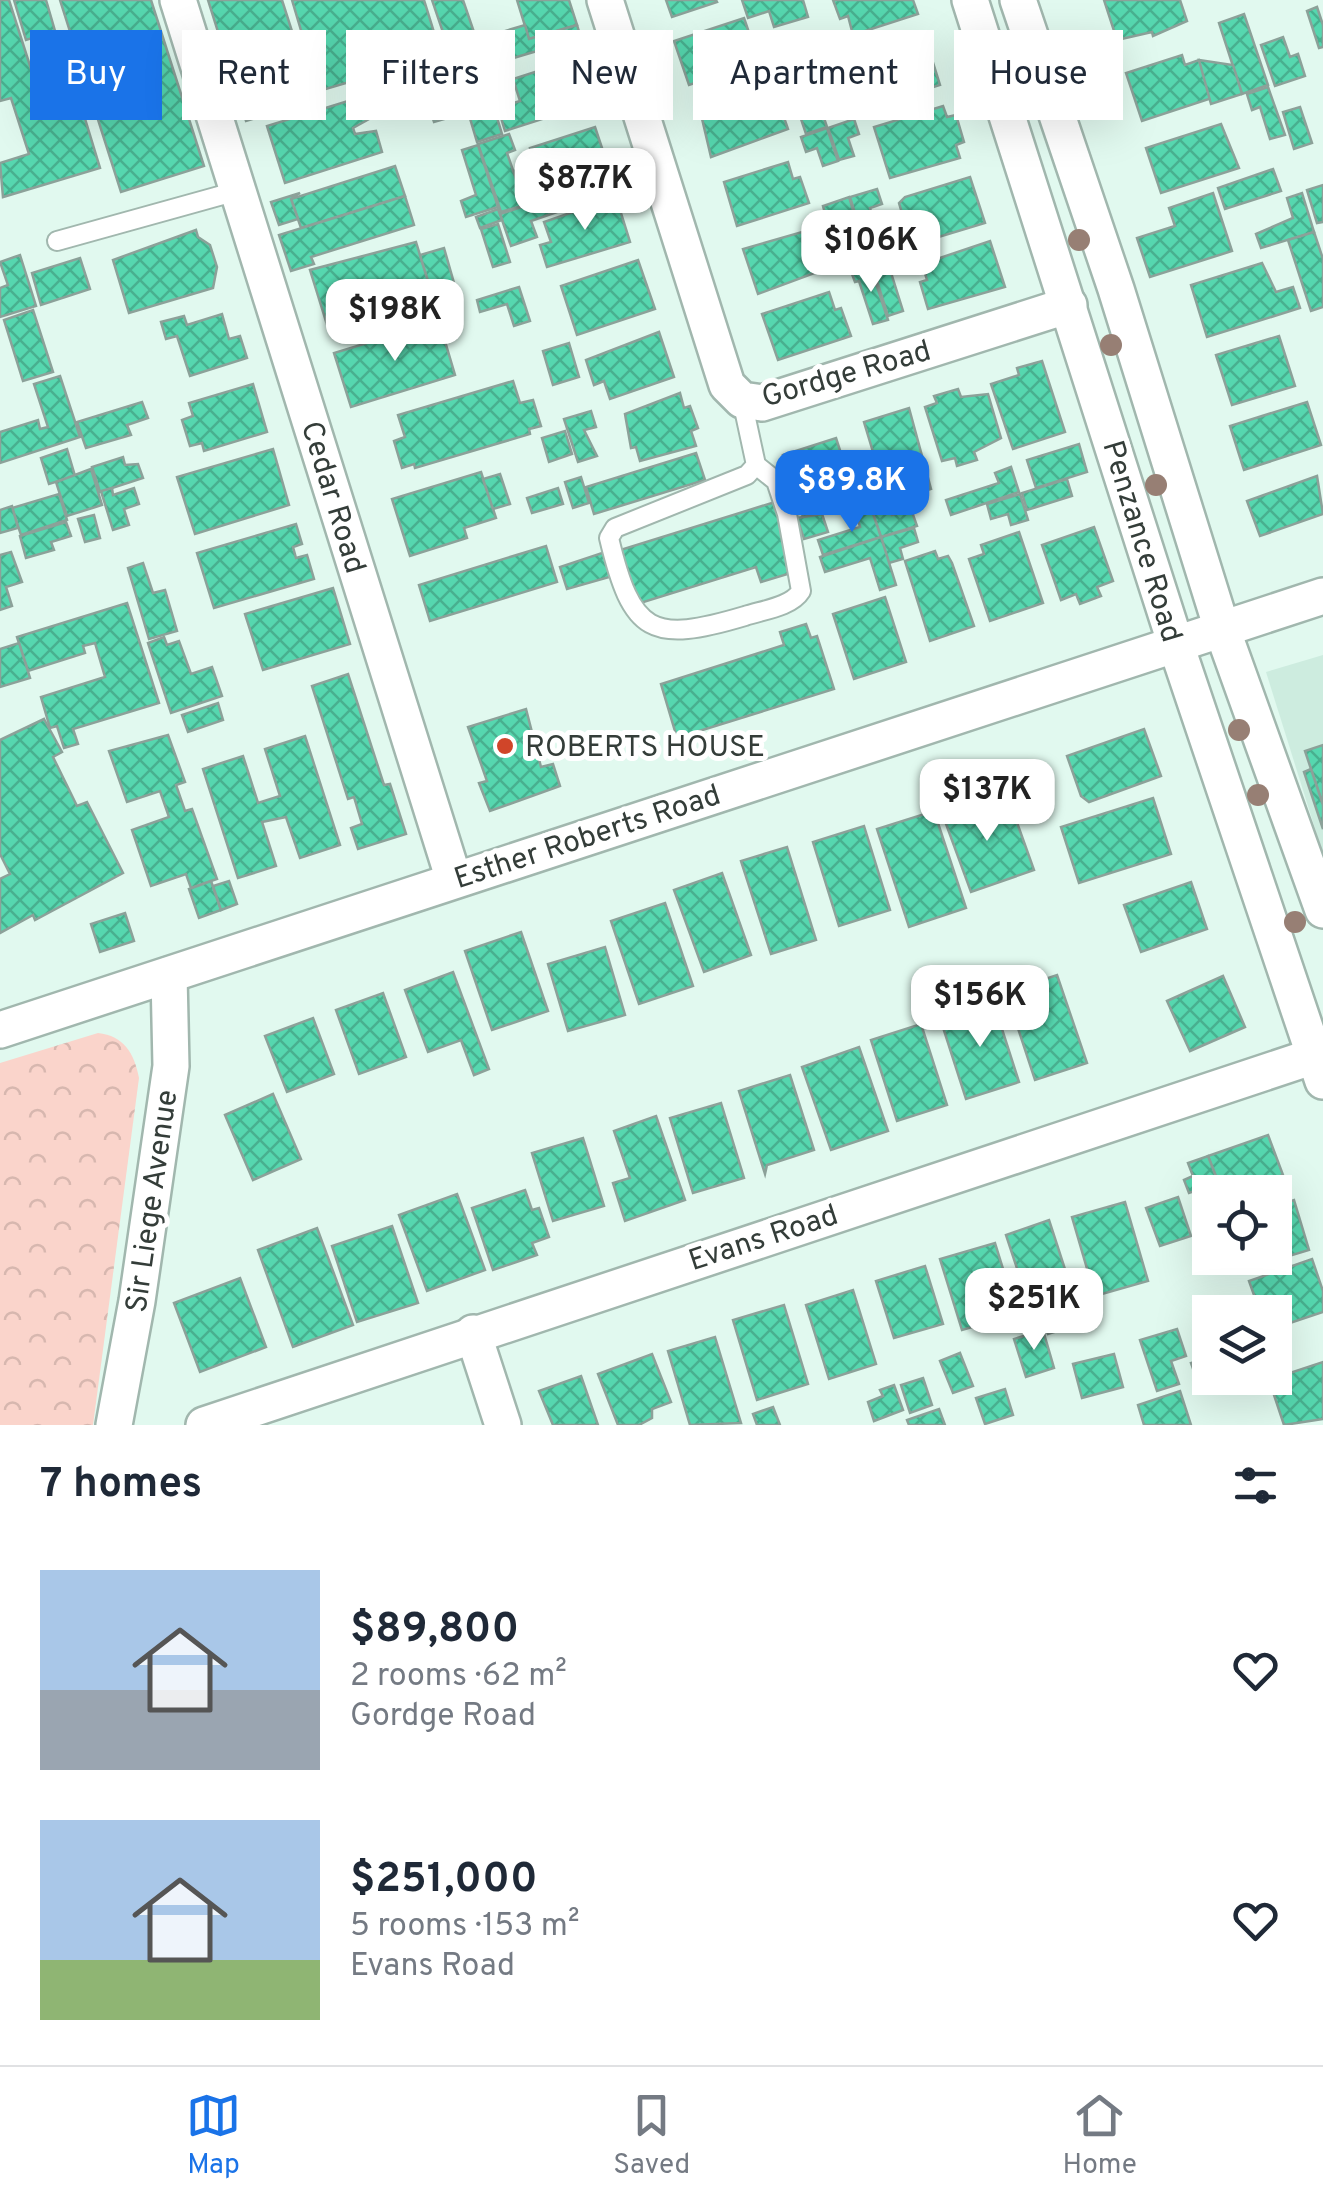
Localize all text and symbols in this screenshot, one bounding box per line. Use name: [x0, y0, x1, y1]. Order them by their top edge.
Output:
chip: Buy: [30, 30, 162, 120]
chip: Rent: [182, 30, 326, 120]
chip: Filters: [346, 30, 515, 120]
chip: New: [535, 30, 673, 120]
chip: Apartment: [693, 30, 934, 120]
chip: House: [954, 30, 1123, 120]
pin: $87.7K: [504, 148, 666, 233]
text: $87.7K: [537, 160, 633, 200]
pin: $106K: [801, 210, 941, 295]
text: $106K: [823, 222, 919, 262]
pin: $198K: [325, 279, 465, 364]
text: $198K: [348, 291, 442, 331]
street label: Gordge Road: [758, 334, 936, 417]
street label: Cedar Road: [291, 417, 372, 578]
street label: Penzance Road: [1092, 436, 1189, 647]
pin: $89.8K: [771, 450, 933, 535]
text: $89.8K: [797, 462, 907, 502]
place label: ROBERTS HOUSE: [525, 730, 765, 767]
marker: ROBERTS HOUSE: [494, 735, 516, 757]
pin: $137K: [917, 759, 1057, 844]
text: $137K: [942, 771, 1032, 811]
street label: Esther Roberts Road: [450, 778, 726, 899]
pin: $156K: [910, 965, 1050, 1050]
text: $156K: [933, 977, 1027, 1017]
street label: Sir Liege Avenue: [120, 1088, 187, 1315]
map controls: [1192, 1175, 1292, 1395]
button: locate: [1192, 1175, 1292, 1275]
street label: Evans Road: [684, 1198, 843, 1281]
pin: $251K: [964, 1268, 1104, 1353]
text: $251K: [987, 1280, 1081, 1320]
button: layers: [1192, 1295, 1292, 1395]
icon: filters: [1228, 1458, 1283, 1513]
text: 7 homes: [40, 1459, 202, 1512]
text: $89,800: [350, 1604, 519, 1657]
icon: home: [120, 1610, 240, 1730]
icon: heart: [1228, 1643, 1283, 1698]
text: 2 rooms · 62 m²: [350, 1657, 567, 1697]
text: Gordge Road: [350, 1697, 536, 1737]
text: $251,000: [350, 1854, 538, 1907]
icon: home: [120, 1860, 240, 1980]
icon: heart: [1228, 1893, 1283, 1948]
text: 5 rooms · 153 m²: [350, 1907, 580, 1947]
text: Evans Road: [350, 1947, 515, 1987]
tab: Map: [186, 2088, 241, 2184]
tab: Saved: [613, 2088, 690, 2184]
tab: Home: [1063, 2088, 1137, 2184]

